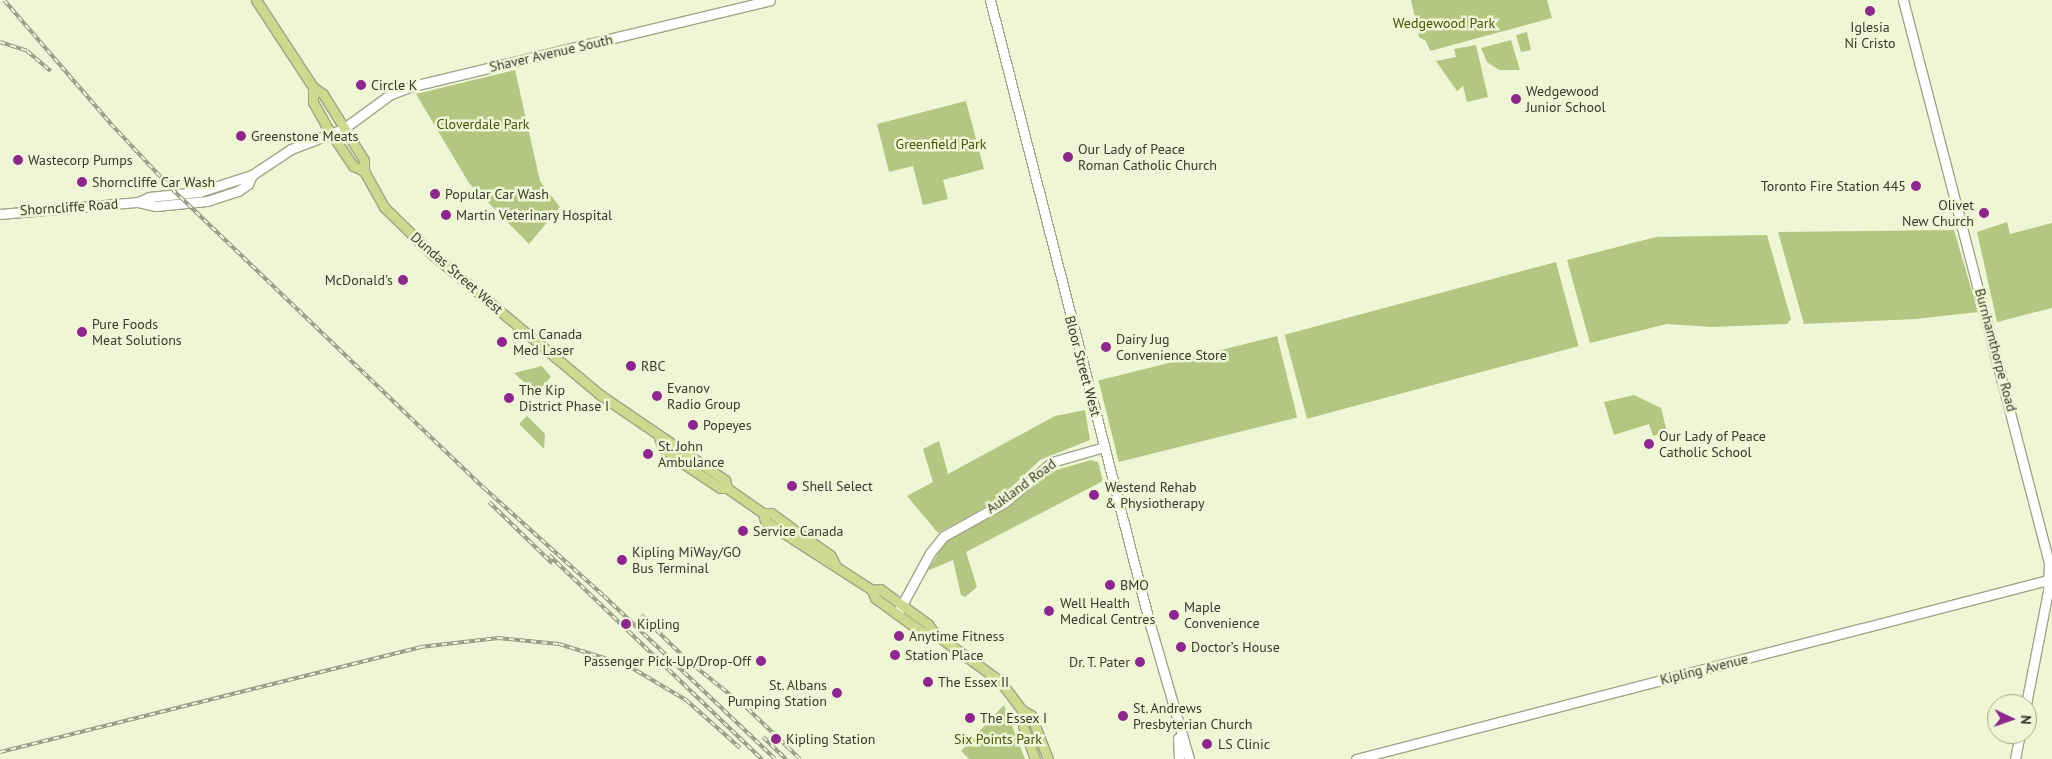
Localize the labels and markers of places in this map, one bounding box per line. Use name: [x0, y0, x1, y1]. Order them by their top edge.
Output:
marker: Iglesia Ni Cristo: [1864, 5, 1876, 17]
place label: Iglesia Ni Cristo: [1844, 19, 1896, 52]
place label: Circle K: [371, 77, 417, 93]
marker: Circle K: [355, 79, 367, 91]
place label: Wedgewood Junior School: [1526, 83, 1606, 115]
marker: Wedgewood Junior School: [1510, 93, 1522, 105]
place label: Greenstone Meats: [251, 128, 358, 144]
marker: Greenstone Meats: [235, 130, 247, 142]
place label: Our Lady of Peace Roman Catholic Church: [1078, 141, 1217, 174]
marker: Our Lady of Peace Roman Catholic Church: [1062, 151, 1074, 163]
place label: Wastecorp Pumps: [28, 152, 133, 168]
marker: Wastecorp Pumps: [12, 154, 24, 166]
place label: Shorncliffe Car Wash: [92, 174, 216, 190]
marker: Shorncliffe Car Wash: [76, 176, 88, 188]
place label: Toronto Fire Station 445: [1761, 178, 1906, 194]
marker: Toronto Fire Station 445: [1910, 180, 1922, 192]
place label: Popular Car Wash: [445, 186, 549, 202]
marker: Popular Car Wash: [429, 188, 441, 200]
place label: Olivet New Church: [1902, 197, 1974, 230]
place label: Martin Veterinary Hospital: [456, 207, 613, 223]
marker: Olivet New Church: [1978, 207, 1990, 219]
marker: Martin Veterinary Hospital: [440, 209, 452, 221]
place label: McDonald's: [325, 272, 393, 288]
marker: McDonald's: [397, 274, 409, 286]
place label: Pure Foods Meat Solutions: [92, 316, 182, 348]
marker: Pure Foods Meat Solutions: [76, 326, 88, 338]
place label: cml Canada Med Laser: [513, 326, 582, 358]
place label: Dairy Jug Convenience Store: [1116, 331, 1227, 364]
marker: cml Canada Med Laser: [495, 335, 509, 349]
marker: Dairy Jug Convenience Store: [1100, 341, 1112, 353]
place label: RBC: [641, 358, 665, 374]
marker: RBC: [625, 360, 637, 372]
place label: Evanov Radio Group: [667, 380, 741, 412]
place label: The Kip District Phase I: [519, 382, 609, 414]
marker: Evanov Radio Group: [651, 390, 663, 402]
marker: The Kip District Phase I: [503, 392, 515, 404]
place label: Popeyes: [703, 417, 752, 433]
marker: Popeyes: [687, 419, 699, 431]
place label: Our Lady of Peace Catholic School: [1659, 428, 1766, 461]
place label: St. John Ambulance: [658, 438, 724, 471]
marker: Our Lady of Peace Catholic School: [1643, 438, 1655, 450]
marker: St. John Ambulance: [642, 448, 654, 460]
place label: Shell Select: [802, 478, 873, 494]
place label: Westend Rehab & Physiotherapy: [1105, 479, 1204, 512]
marker: Shell Select: [786, 480, 798, 492]
marker: Westend Rehab & Physiotherapy: [1087, 488, 1101, 502]
place label: Service Canada: [753, 523, 843, 539]
marker: Service Canada: [737, 525, 749, 537]
place label: Kipling MiWay/GO Bus Terminal: [632, 544, 741, 576]
marker: Kipling MiWay/GO Bus Terminal: [616, 554, 628, 566]
place label: BMO: [1120, 577, 1149, 593]
marker: BMO: [1104, 579, 1116, 591]
place label: Well Health Medical Centres: [1060, 595, 1155, 628]
place label: Maple Convenience: [1184, 599, 1260, 632]
marker: Well Health Medical Centres: [1042, 604, 1056, 618]
marker: Maple Convenience: [1168, 609, 1180, 621]
place label: Kipling: [637, 616, 680, 632]
marker: Kipling: [619, 617, 633, 631]
place label: Anytime Fitness: [909, 628, 1004, 644]
marker: Anytime Fitness: [893, 630, 905, 642]
place label: Doctor’s House: [1191, 639, 1280, 655]
marker: Doctor’s House: [1175, 641, 1187, 653]
place label: Station Place: [905, 647, 983, 663]
marker: Station Place: [889, 649, 901, 661]
place label: Passenger Pick-Up/Drop-Off: [584, 653, 751, 669]
place label: Dr. T. Pater: [1066, 654, 1130, 670]
marker: Passenger Pick-Up/Drop-Off: [755, 655, 767, 667]
marker: Dr. T. Pater: [1134, 656, 1146, 668]
place label: The Essex II: [938, 674, 1009, 690]
marker: The Essex II: [922, 676, 934, 688]
place label: St. Albans Pumping Station: [728, 677, 827, 710]
marker: St. Albans Pumping Station: [831, 687, 843, 699]
place label: St. Andrews Presbyterian Church: [1133, 700, 1253, 732]
place label: The Essex I: [980, 710, 1047, 726]
marker: St. Andrews Presbyterian Church: [1117, 710, 1129, 722]
marker: The Essex I: [964, 712, 976, 724]
place label: Kipling Station: [786, 731, 875, 747]
marker: Kipling Station: [770, 733, 782, 745]
place label: LS Clinic: [1218, 736, 1270, 752]
marker: LS Clinic: [1200, 737, 1214, 751]

